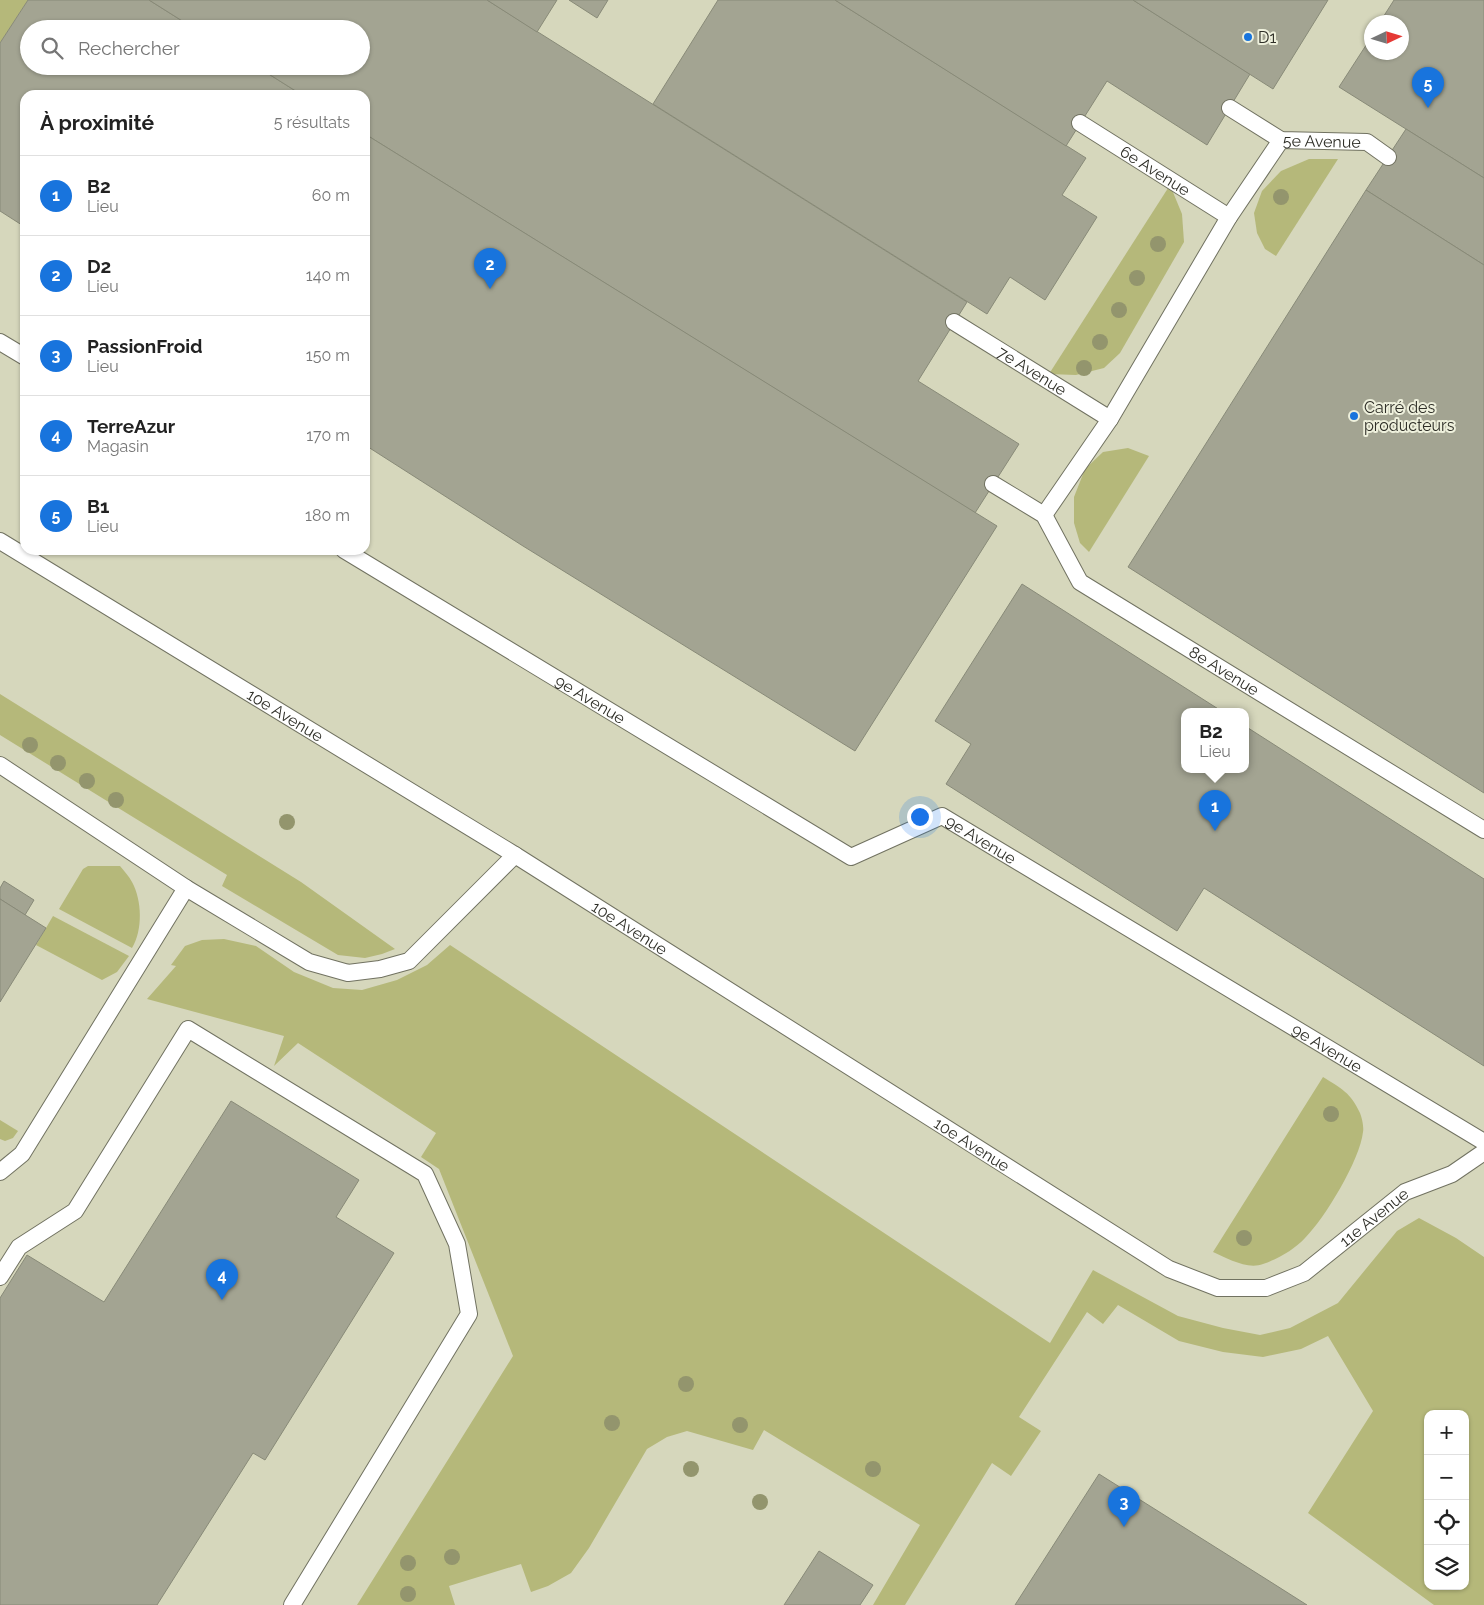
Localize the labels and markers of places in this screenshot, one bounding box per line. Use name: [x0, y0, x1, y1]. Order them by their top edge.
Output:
place label: D1: [1258, 28, 1276, 47]
marker: D1: [1242, 31, 1254, 43]
pin: 5: [1412, 67, 1444, 108]
pin: 2: [474, 248, 506, 289]
place label: Carré des producteurs: [1364, 398, 1455, 435]
marker: Carré des producteurs: [1348, 410, 1360, 422]
pin: 1: [1199, 790, 1231, 831]
pin: 4: [206, 1259, 238, 1300]
pin: 3: [1108, 1486, 1140, 1527]

